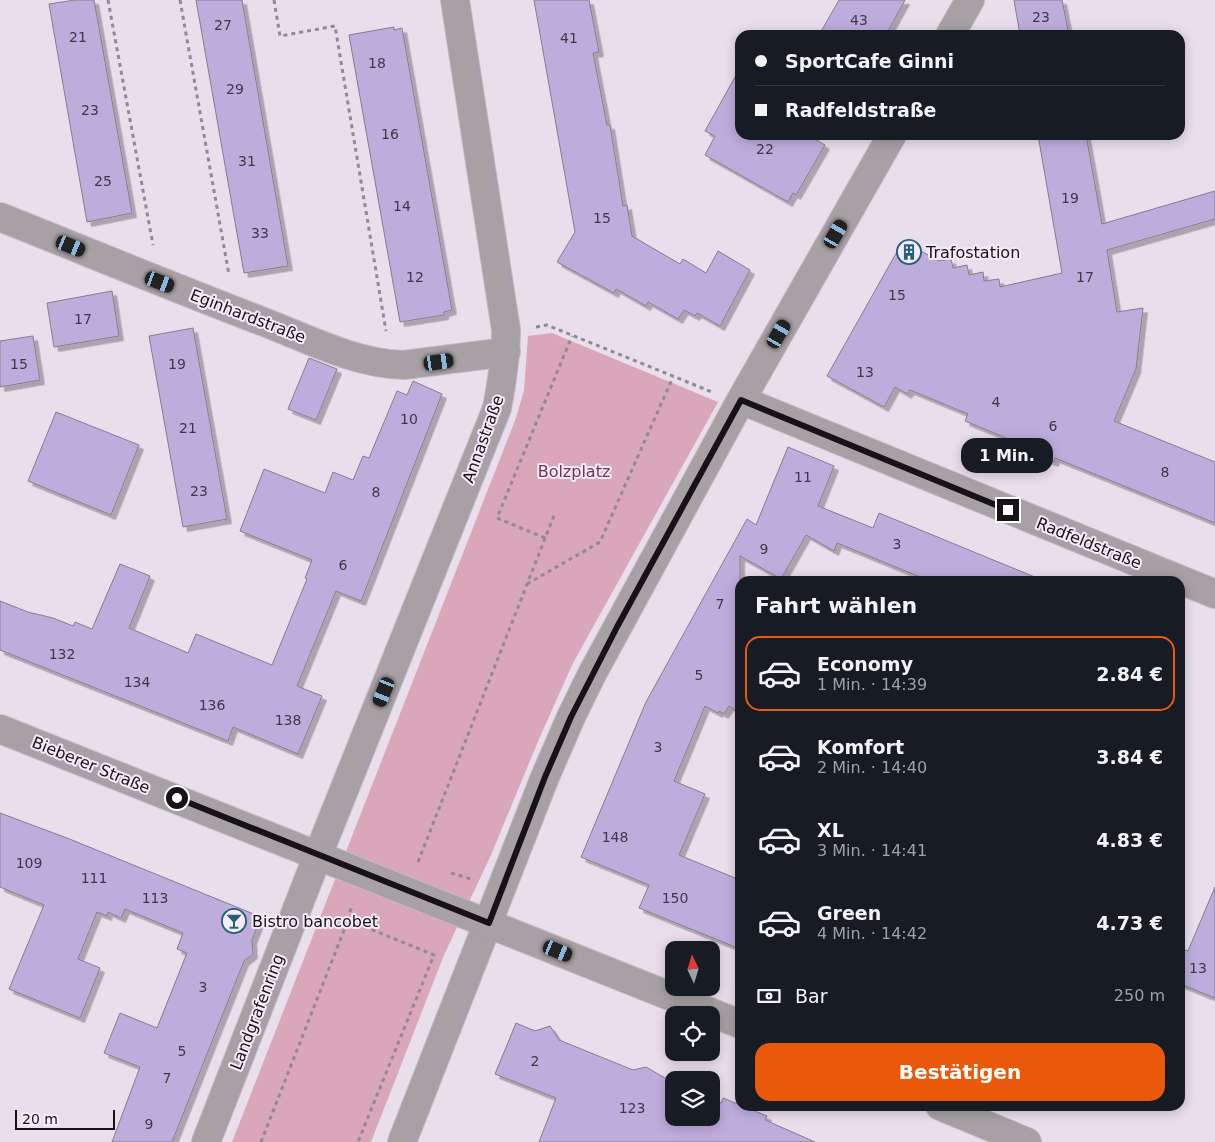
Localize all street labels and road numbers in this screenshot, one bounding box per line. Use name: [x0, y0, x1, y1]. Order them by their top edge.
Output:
street label: Eginhardstraße: [188, 285, 308, 347]
street label: Annastraße: [458, 393, 508, 485]
street label: Radfeldstraße: [1034, 513, 1144, 573]
street label: Bieberer Straße: [29, 733, 153, 797]
street label: Landgrafenring: [226, 951, 288, 1073]

